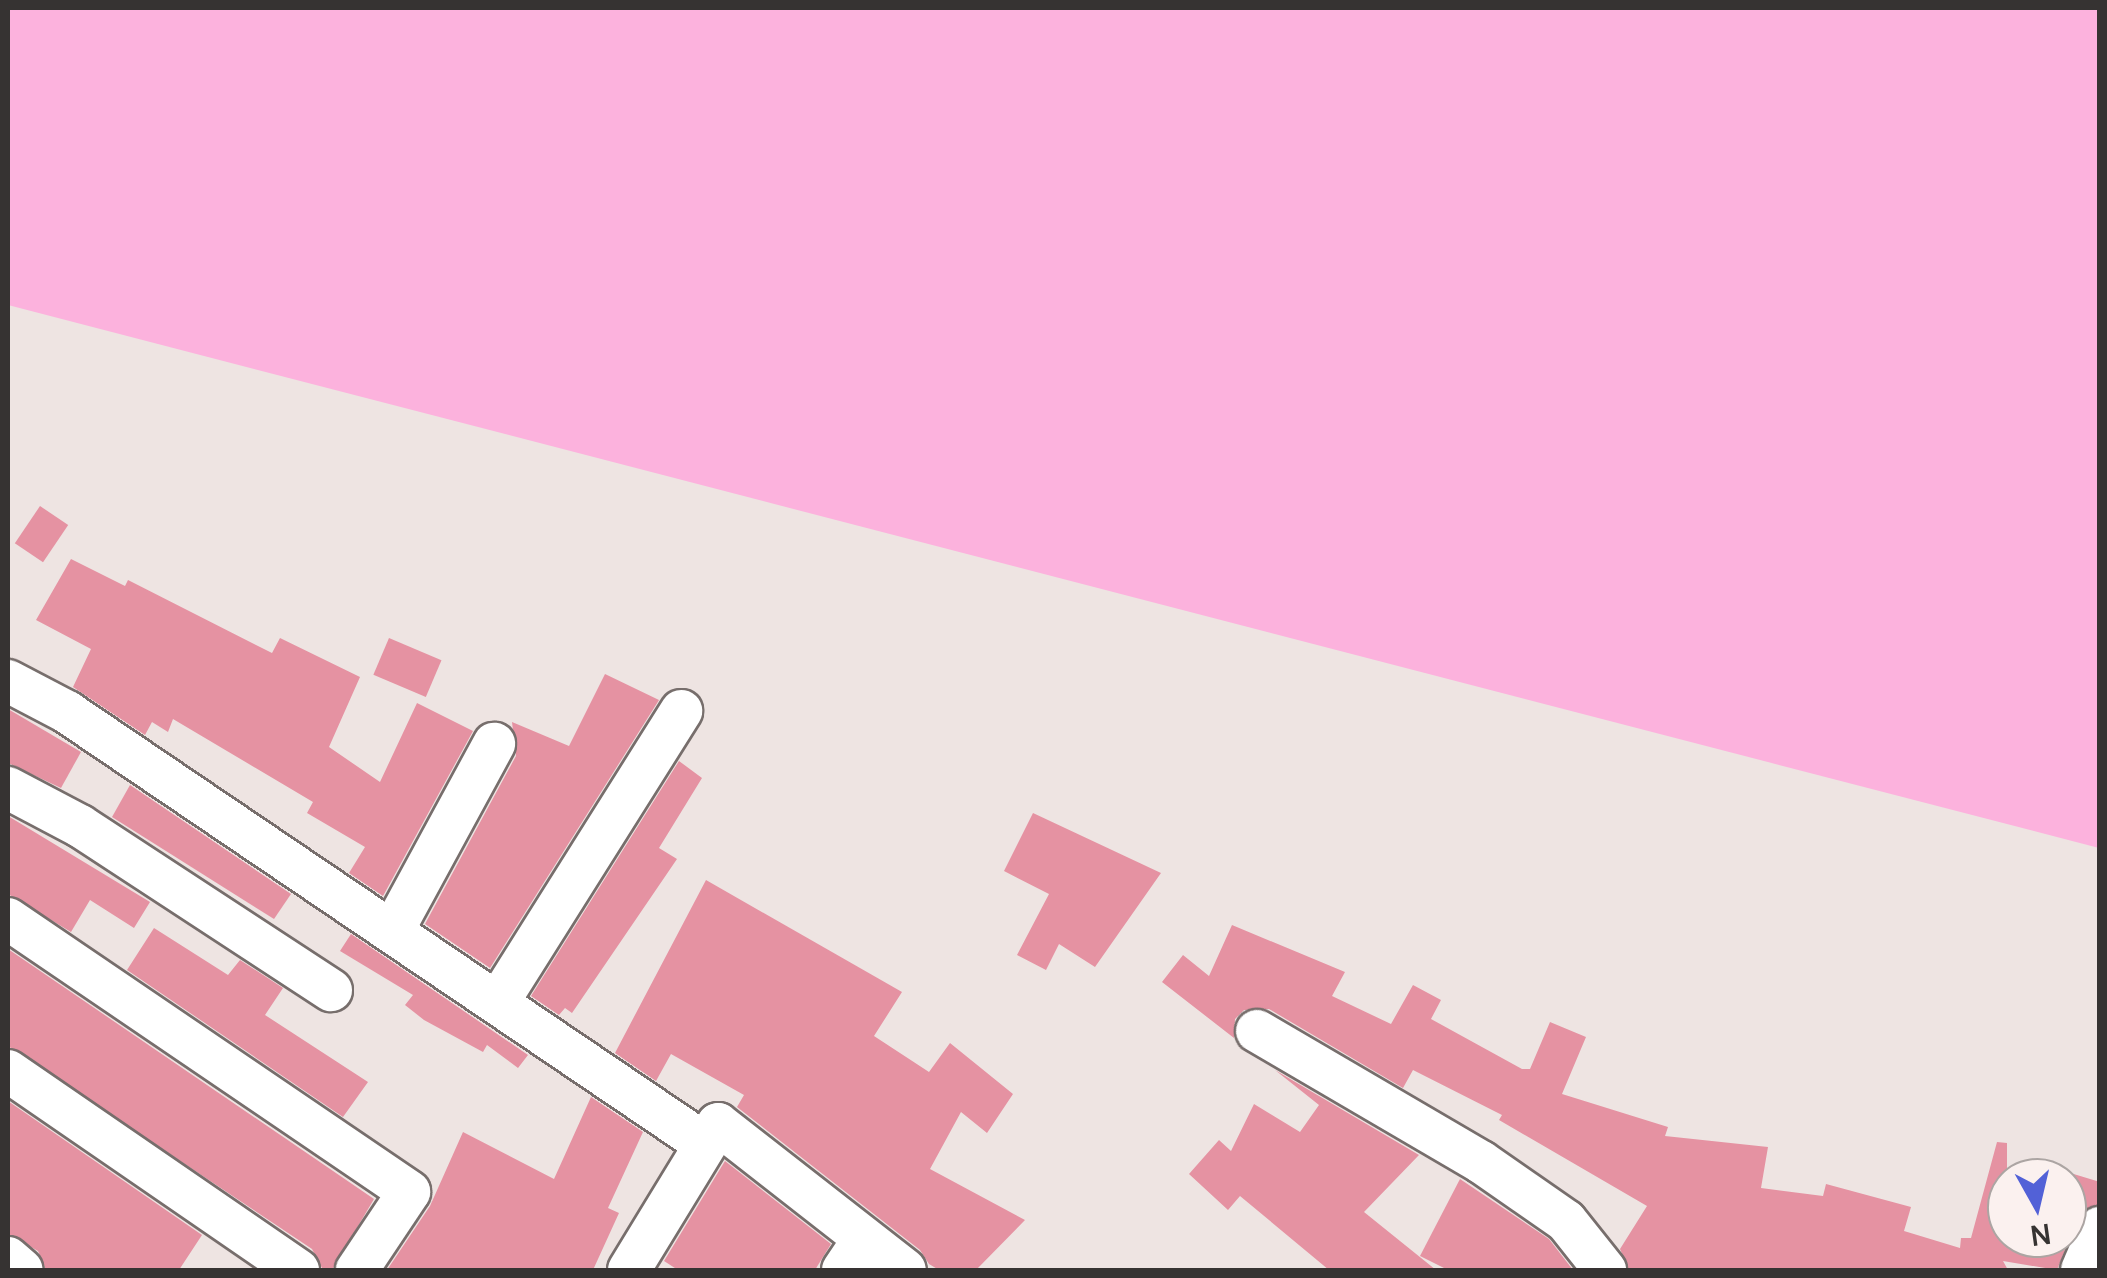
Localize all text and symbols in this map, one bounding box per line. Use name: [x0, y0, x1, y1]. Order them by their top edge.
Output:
north arrow: [1987, 1158, 2087, 1258]
text: N: [2028, 1216, 2054, 1256]

